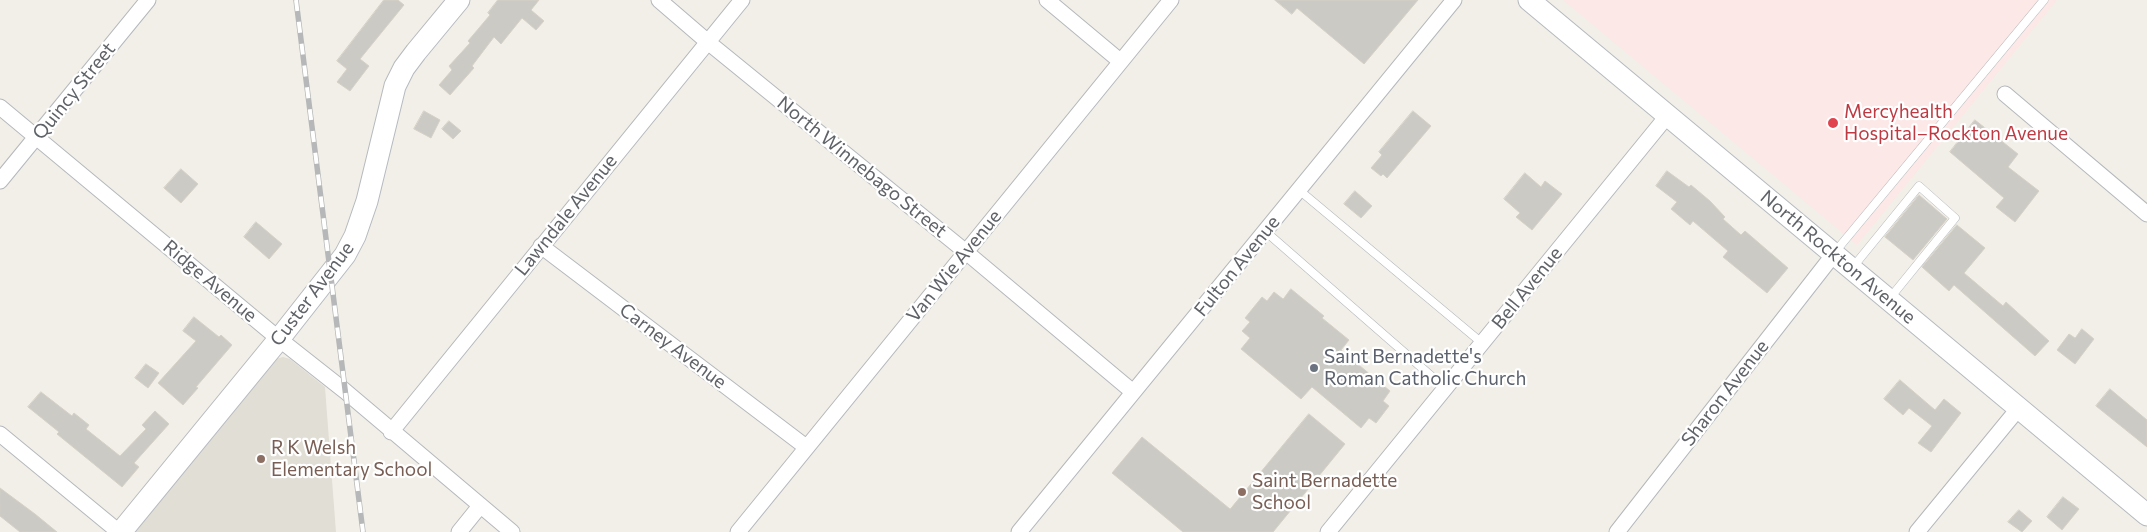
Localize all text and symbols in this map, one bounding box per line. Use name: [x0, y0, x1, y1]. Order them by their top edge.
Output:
street label: Quincy Street: [28, 38, 120, 144]
street label: North Winnebago Street: [773, 92, 951, 242]
place label: Mercyhealth Hospital–Rockton Avenue: [1844, 101, 2068, 145]
marker: Mercyhealth Hospital–Rockton Avenue: [1826, 116, 1840, 130]
street label: Lawndale Avenue: [510, 150, 622, 280]
street label: North Rockton Avenue: [1756, 185, 1920, 329]
street label: Van Wie Avenue: [902, 205, 1006, 327]
street label: Fulton Avenue: [1189, 211, 1285, 321]
street label: Ridge Avenue: [158, 235, 262, 327]
street label: Custer Avenue: [265, 237, 359, 351]
street label: Bell Avenue: [1487, 242, 1567, 334]
street label: Carney Avenue: [615, 298, 731, 394]
street label: Sharon Avenue: [1676, 335, 1774, 451]
place label: Saint Bernadette's Roman Catholic Church: [1324, 346, 1526, 390]
marker: Saint Bernadette's Roman Catholic Church: [1308, 362, 1320, 374]
place label: R K Welsh Elementary School: [271, 437, 432, 481]
marker: R K Welsh Elementary School: [255, 453, 267, 465]
place label: Saint Bernadette School: [1252, 470, 1397, 514]
marker: Saint Bernadette School: [1236, 486, 1248, 498]

